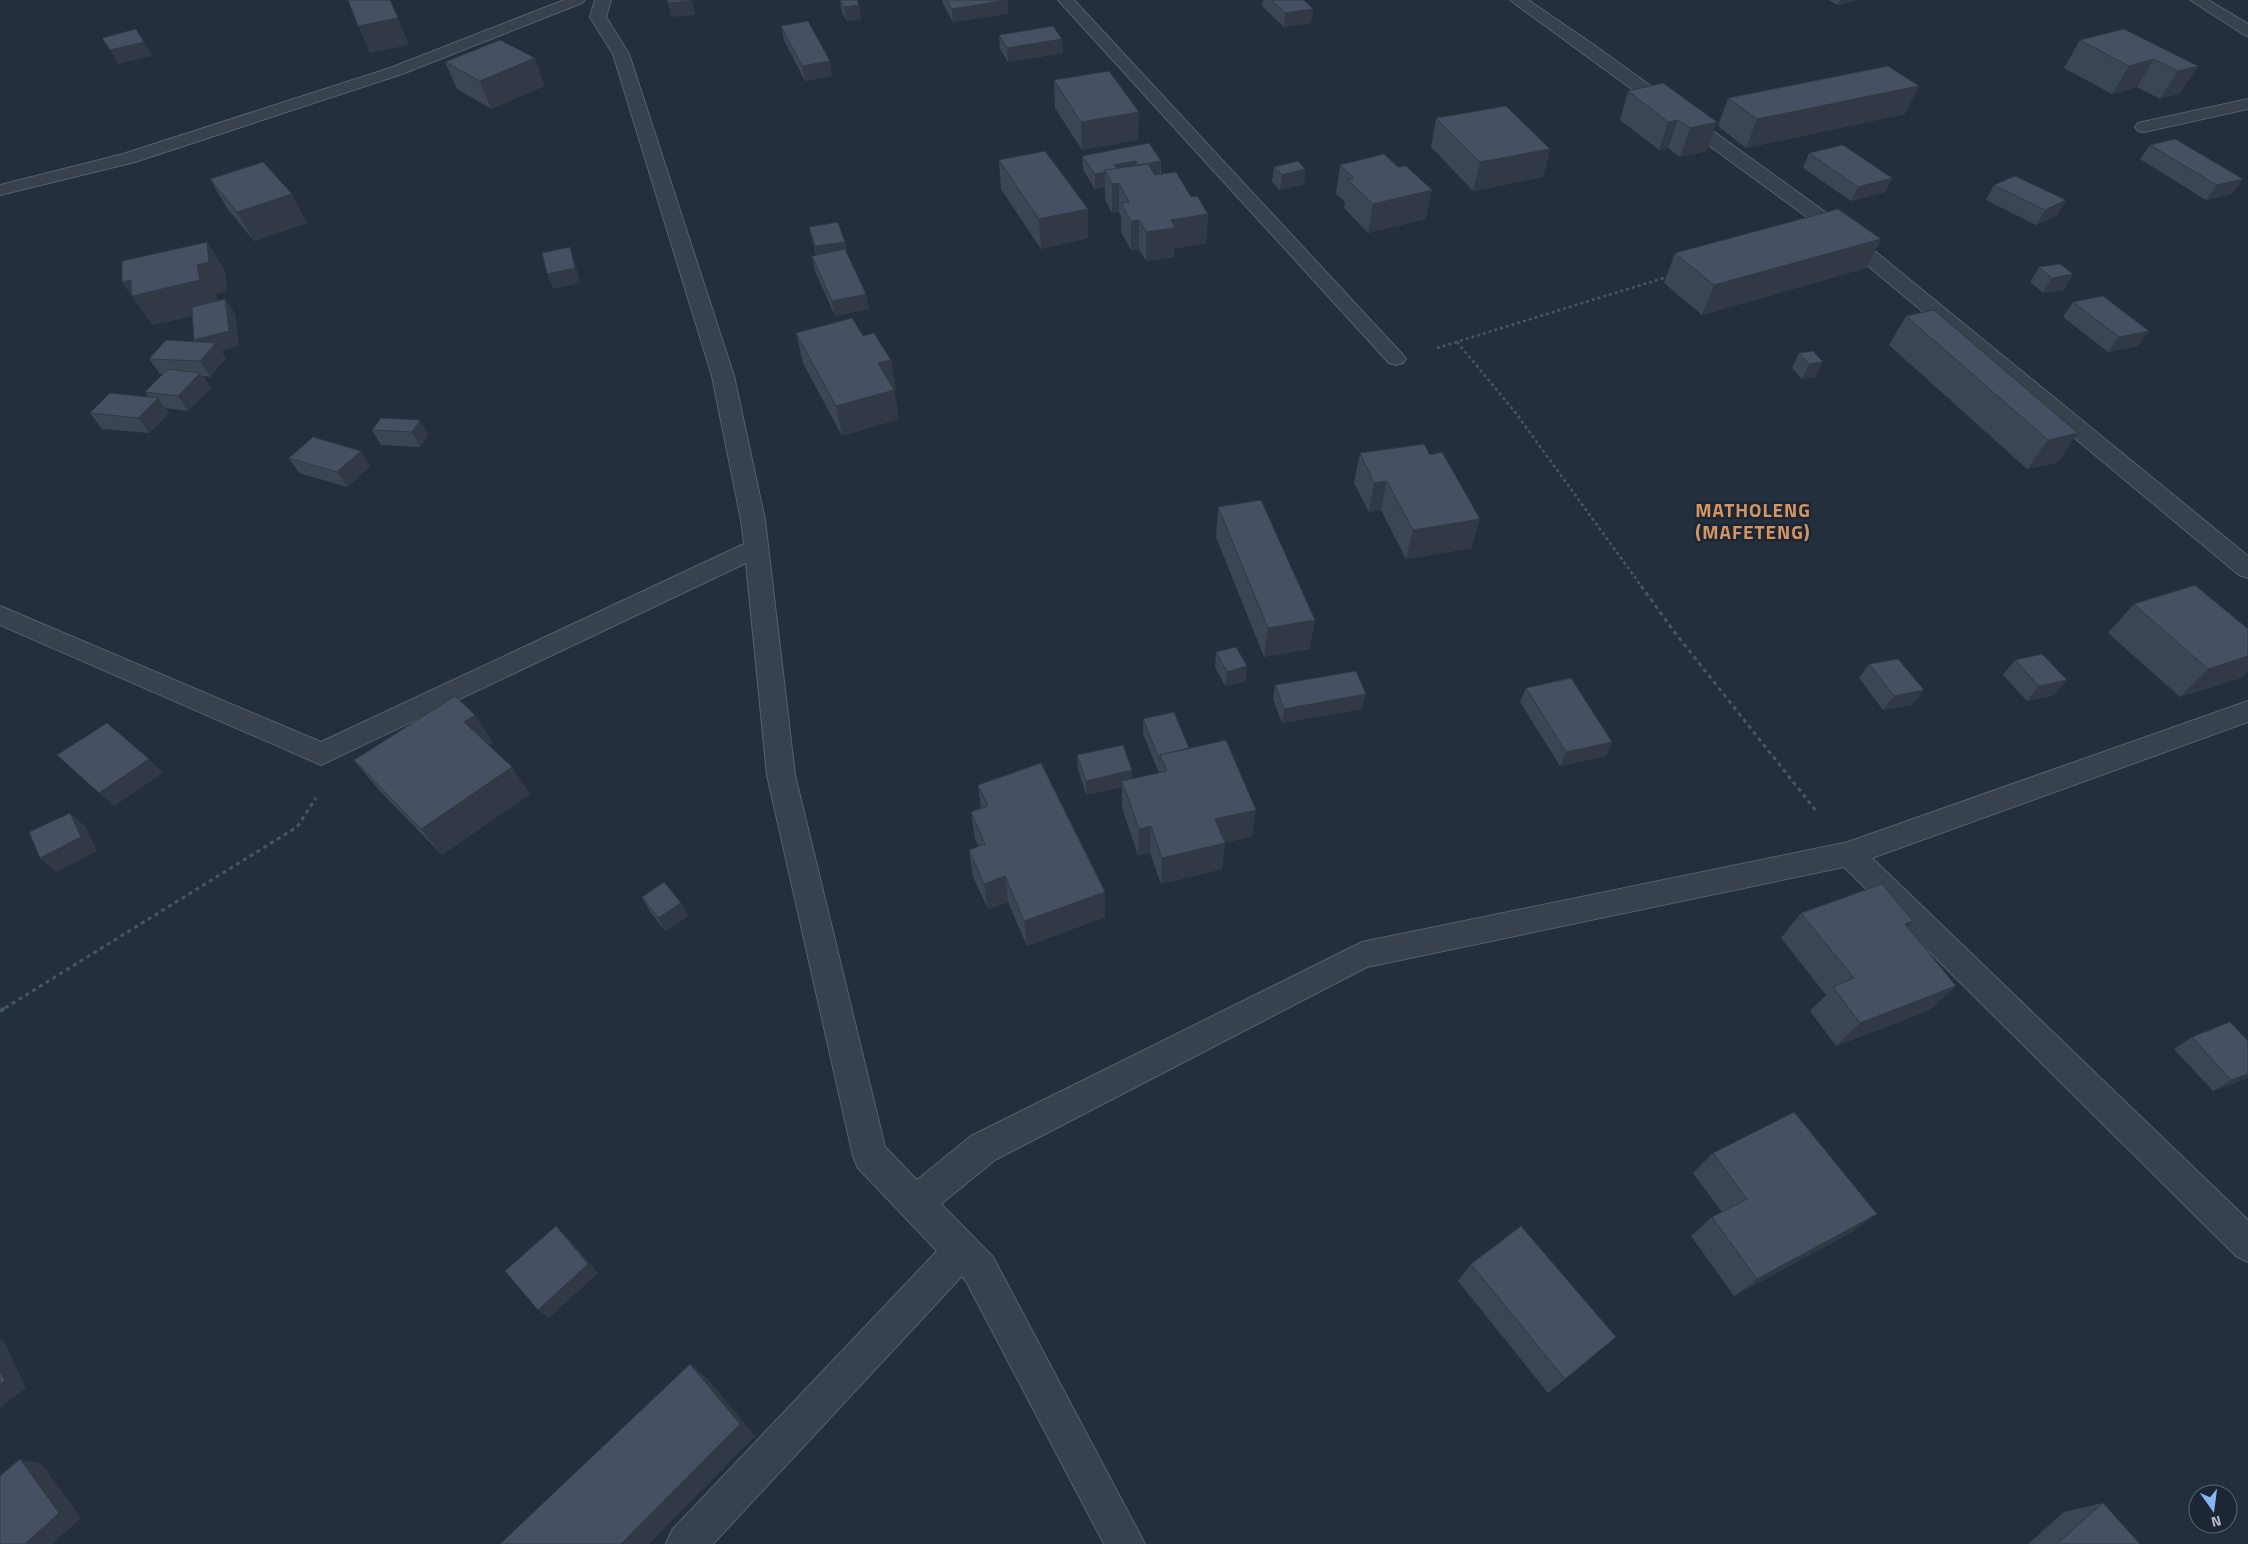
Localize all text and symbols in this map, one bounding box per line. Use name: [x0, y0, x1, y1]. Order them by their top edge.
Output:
district label: MATHOLENG (MAFETENG): [1695, 495, 1811, 546]
north arrow: [2188, 1484, 2238, 1534]
text: N: [2209, 1511, 2224, 1533]

